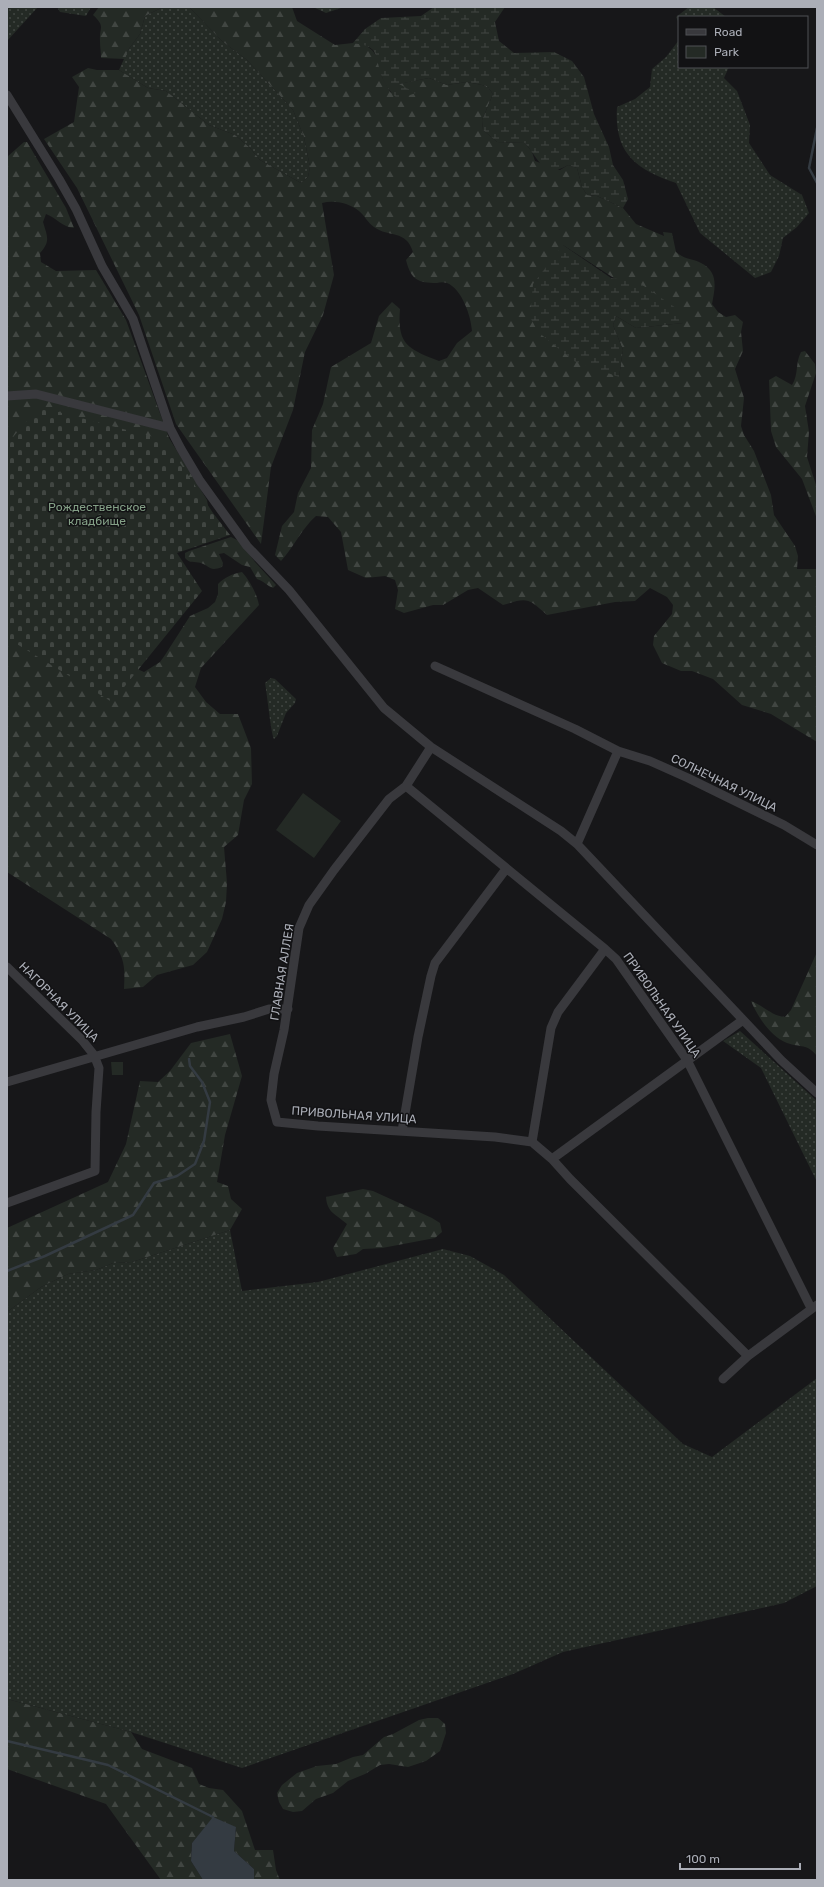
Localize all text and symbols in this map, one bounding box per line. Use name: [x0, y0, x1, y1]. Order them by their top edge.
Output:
legend: [678, 16, 808, 68]
text: Road: [714, 25, 742, 39]
text: Park: [714, 45, 740, 59]
park label: Рождественское кладбище: [48, 500, 146, 528]
street label: СОЛНЕЧНАЯ УЛИЦА: [669, 751, 779, 815]
street label: ГЛАВНАЯ АЛЛЕЯ: [267, 922, 297, 1022]
street label: ПРИВОЛЬНАЯ УЛИЦА: [620, 950, 704, 1060]
street label: НАГОРНАЯ УЛИЦА: [16, 959, 102, 1045]
street label: ПРИВОЛЬНАЯ УЛИЦА: [291, 1104, 417, 1126]
scale bar: [680, 1845, 800, 1871]
text: 100 m: [686, 1852, 720, 1866]

